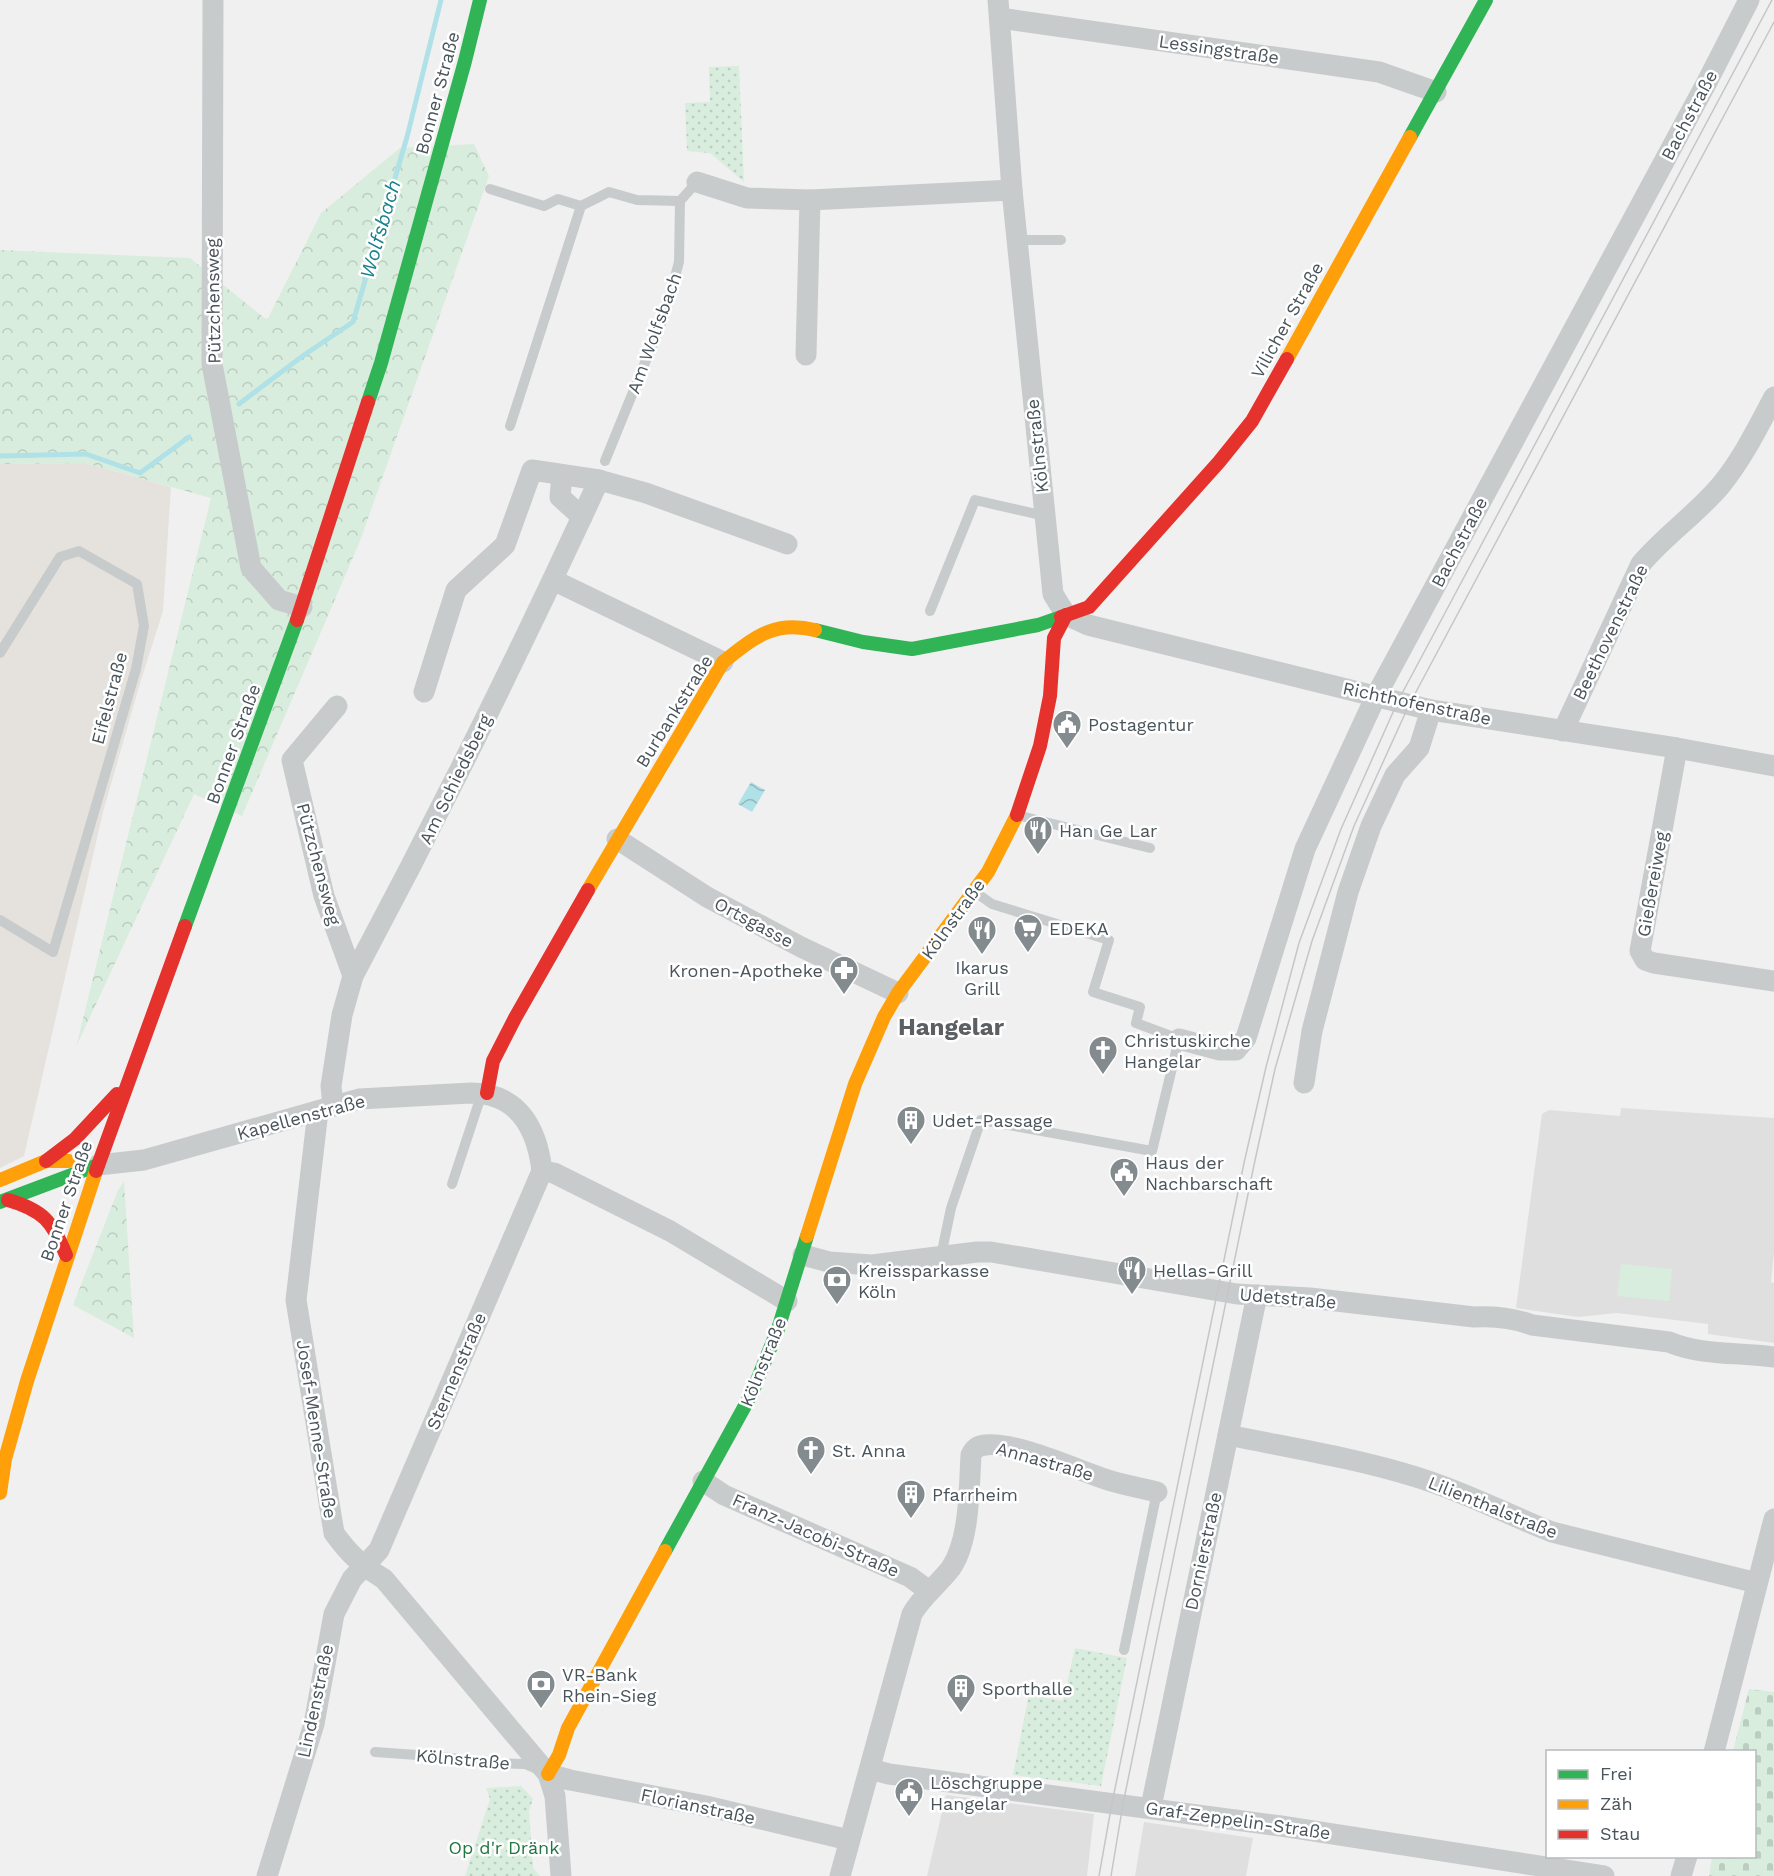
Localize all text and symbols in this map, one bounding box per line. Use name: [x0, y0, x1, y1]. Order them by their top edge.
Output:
street label: Bonner Straße: [411, 29, 463, 157]
street label: Lessingstraße: [1158, 30, 1280, 68]
street label: Bachstraße: [1656, 66, 1722, 164]
water label: Wolfsbach: [354, 177, 406, 281]
street label: Pützchensweg: [201, 238, 225, 364]
street label: Vilicher Straße: [1246, 258, 1328, 382]
street label: Am Wolfsbach: [622, 270, 686, 396]
street label: Kölnstraße: [1022, 398, 1052, 494]
street label: Bachstraße: [1426, 493, 1492, 591]
street label: Beethovenstraße: [1568, 561, 1652, 703]
street label: Eifelstraße: [87, 649, 131, 747]
street label: Burbankstraße: [631, 651, 717, 771]
street label: Richthofenstraße: [1341, 677, 1493, 729]
street label: Bonner Straße: [202, 681, 264, 807]
public building icon: Postagentur: [1051, 708, 1083, 750]
street label: Am Schiedsberg: [414, 710, 496, 847]
place label: Postagentur: [1088, 714, 1194, 735]
street label: Pützchensweg: [293, 801, 345, 928]
restaurant icon: Han Ge Lar: [1022, 814, 1054, 856]
place label: Han Ge Lar: [1059, 820, 1157, 841]
street label: Gießereiweg: [1632, 829, 1672, 938]
street label: Kölnstraße: [917, 875, 989, 963]
street label: Ortsgasse: [711, 892, 797, 952]
supermarket icon: EDEKA: [1012, 912, 1044, 954]
restaurant icon: Ikarus Grill: [966, 914, 998, 956]
place label: EDEKA: [1049, 918, 1109, 939]
pharmacy icon: Kronen-Apotheke: [828, 954, 860, 996]
place label: Ikarus Grill: [955, 957, 1009, 999]
place label: Kronen-Apotheke: [669, 960, 823, 981]
district label: Hangelar: [898, 1013, 1005, 1041]
place label: Christuskirche Hangelar: [1124, 1030, 1251, 1072]
church icon: Christuskirche Hangelar: [1087, 1034, 1119, 1076]
street label: Kapellenstraße: [235, 1090, 367, 1144]
building icon: Udet-Passage: [895, 1104, 927, 1146]
place label: Udet-Passage: [932, 1110, 1053, 1131]
street label: Bonner Straße: [36, 1138, 96, 1264]
place label: Haus der Nachbarschaft: [1145, 1152, 1273, 1194]
public building icon: Haus der Nachbarschaft: [1108, 1156, 1140, 1198]
restaurant icon: Hellas-Grill: [1116, 1254, 1148, 1296]
place label: Kreissparkasse Köln: [858, 1260, 989, 1302]
place label: Hellas-Grill: [1153, 1260, 1253, 1281]
bank icon: Kreissparkasse Köln: [821, 1264, 853, 1306]
street label: Udetstraße: [1239, 1283, 1337, 1313]
street label: Sternenstraße: [422, 1309, 490, 1433]
street label: Kölnstraße: [736, 1314, 790, 1410]
street label: Josef-Menne-Straße: [292, 1338, 342, 1520]
church icon: St. Anna: [795, 1434, 827, 1476]
street label: Annastraße: [994, 1437, 1096, 1485]
place label: St. Anna: [832, 1440, 906, 1461]
street label: Lilienthalstraße: [1425, 1472, 1561, 1542]
building icon: Pfarrheim: [895, 1478, 927, 1520]
place label: Pfarrheim: [932, 1484, 1018, 1505]
street label: Franz-Jacobi-Straße: [729, 1489, 903, 1581]
street label: Dornierstraße: [1180, 1490, 1226, 1612]
street label: Lindenstraße: [293, 1642, 337, 1760]
place label: VR-Bank Rhein-Sieg: [562, 1664, 657, 1706]
bank icon: VR-Bank Rhein-Sieg: [525, 1668, 557, 1710]
building icon: Sporthalle: [945, 1672, 977, 1714]
place label: Sporthalle: [982, 1678, 1073, 1699]
street label: Kölnstraße: [415, 1744, 511, 1774]
legend: [1546, 1750, 1756, 1858]
text: Frei: [1600, 1763, 1632, 1784]
place label: Löschgruppe Hangelar: [930, 1772, 1043, 1814]
public building icon: Löschgruppe Hangelar: [893, 1776, 925, 1818]
street label: Florianstraße: [639, 1784, 757, 1828]
text: Zäh: [1600, 1793, 1633, 1814]
street label: Graf-Zeppelin-Straße: [1144, 1797, 1332, 1843]
text: Stau: [1600, 1823, 1640, 1844]
park label: Op d'r Dränk: [449, 1837, 559, 1858]

